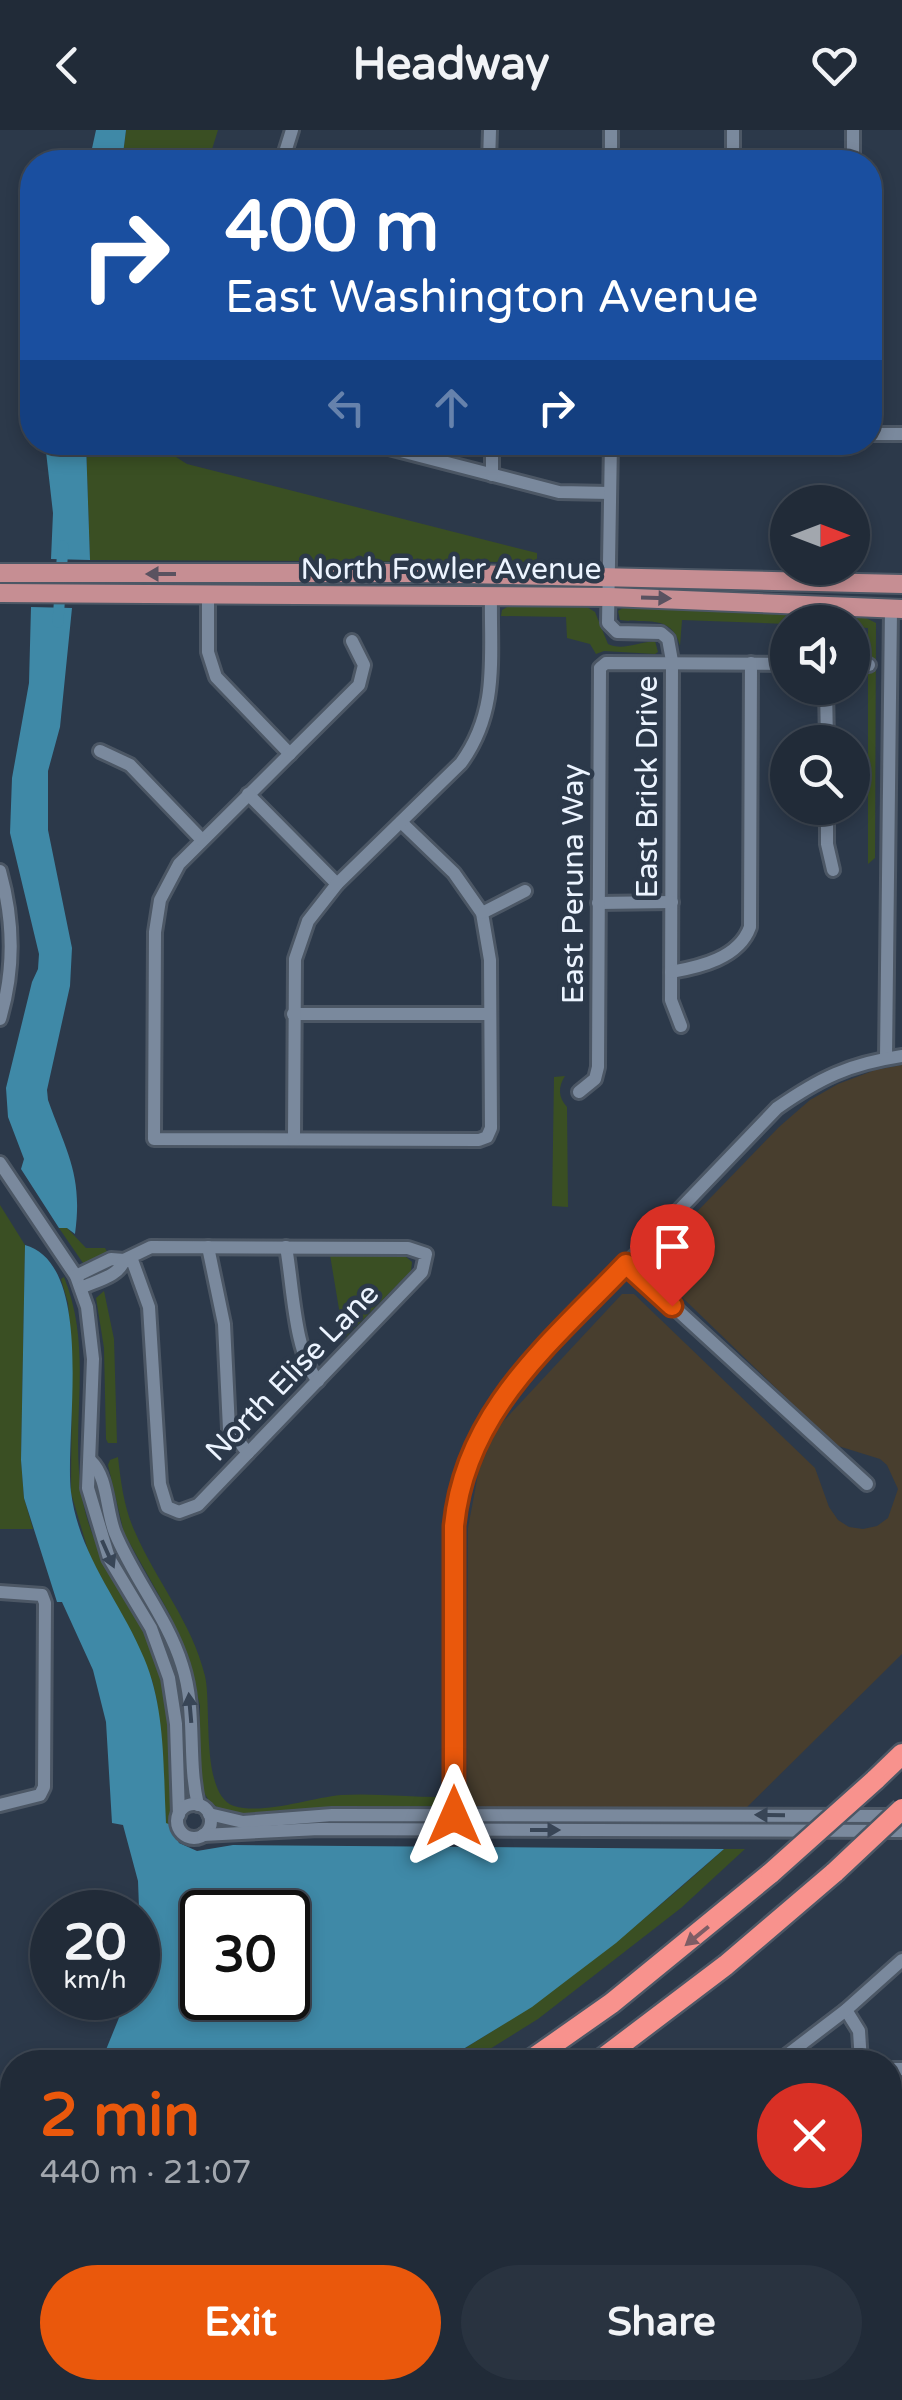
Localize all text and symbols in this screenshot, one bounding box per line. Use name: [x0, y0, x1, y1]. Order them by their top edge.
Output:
icon: back: [40, 38, 95, 93]
text: Headway: [353, 38, 549, 92]
icon: heart: [807, 38, 862, 93]
text: 400 m: [225, 186, 439, 270]
icon: right: [60, 190, 190, 320]
text: East Washington Avenue: [225, 271, 758, 325]
icon: left: [319, 380, 374, 435]
icon: ahead: [424, 380, 479, 435]
icon: right: [529, 380, 584, 435]
north arrow: [770, 485, 870, 585]
map controls: [770, 485, 870, 825]
street label: North Fowler Avenue: [301, 551, 601, 588]
one-way arrow: [145, 566, 177, 582]
one-way arrow: [640, 591, 672, 607]
button: sound: [770, 605, 870, 705]
street label: East Brick Drive: [629, 676, 666, 898]
button: search: [770, 725, 870, 825]
street label: East Peruna Way: [555, 764, 592, 1004]
pin: [630, 1204, 715, 1307]
icon: arrive: [645, 1219, 700, 1274]
street label: North Elise Lane: [198, 1275, 387, 1469]
one-way arrow: [100, 1539, 116, 1569]
one-way arrow: [181, 1691, 197, 1723]
position arrow: [402, 1764, 506, 1868]
one-way arrow: [753, 1807, 785, 1823]
one-way arrow: [529, 1822, 561, 1838]
speed limit sign: 30: [180, 1890, 310, 2020]
text: 20: [64, 1913, 126, 1973]
one-way arrow: [684, 1925, 709, 1946]
text: km/h: [64, 1965, 126, 1995]
text: 2 min: [40, 2080, 200, 2152]
button: close: [757, 2083, 862, 2188]
text: 440 m · 21:07: [40, 2154, 252, 2192]
button: Exit: [40, 2265, 441, 2380]
button: Share: [461, 2265, 862, 2380]

